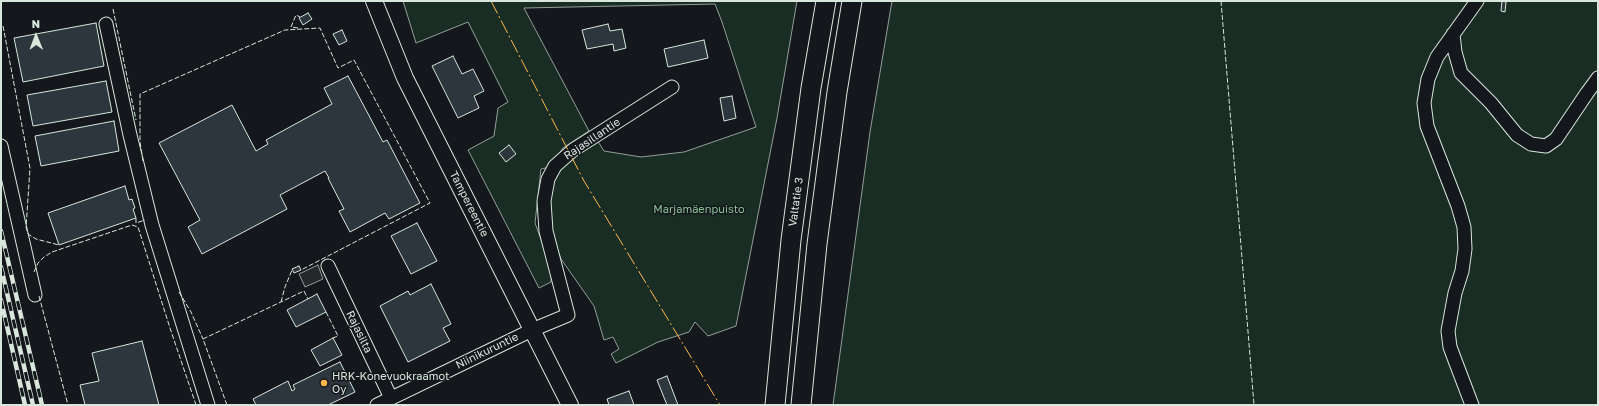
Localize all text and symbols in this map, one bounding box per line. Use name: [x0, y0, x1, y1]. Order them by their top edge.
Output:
north arrow: [16, 16, 56, 56]
text: N: [31, 17, 40, 30]
street label: Rajasillantie: [561, 115, 623, 163]
street label: Tampereentie: [447, 169, 491, 239]
street label: Valtatie 3: [786, 177, 806, 227]
park label: Marjamäenpuisto: [653, 203, 745, 217]
street label: Rajasilta: [343, 309, 375, 355]
street label: Niinikuruntie: [453, 330, 521, 372]
place label: HRK-Konevuokraamot Oy: [332, 370, 449, 396]
marker: HRK-Konevuokraamot Oy: [319, 378, 329, 388]

